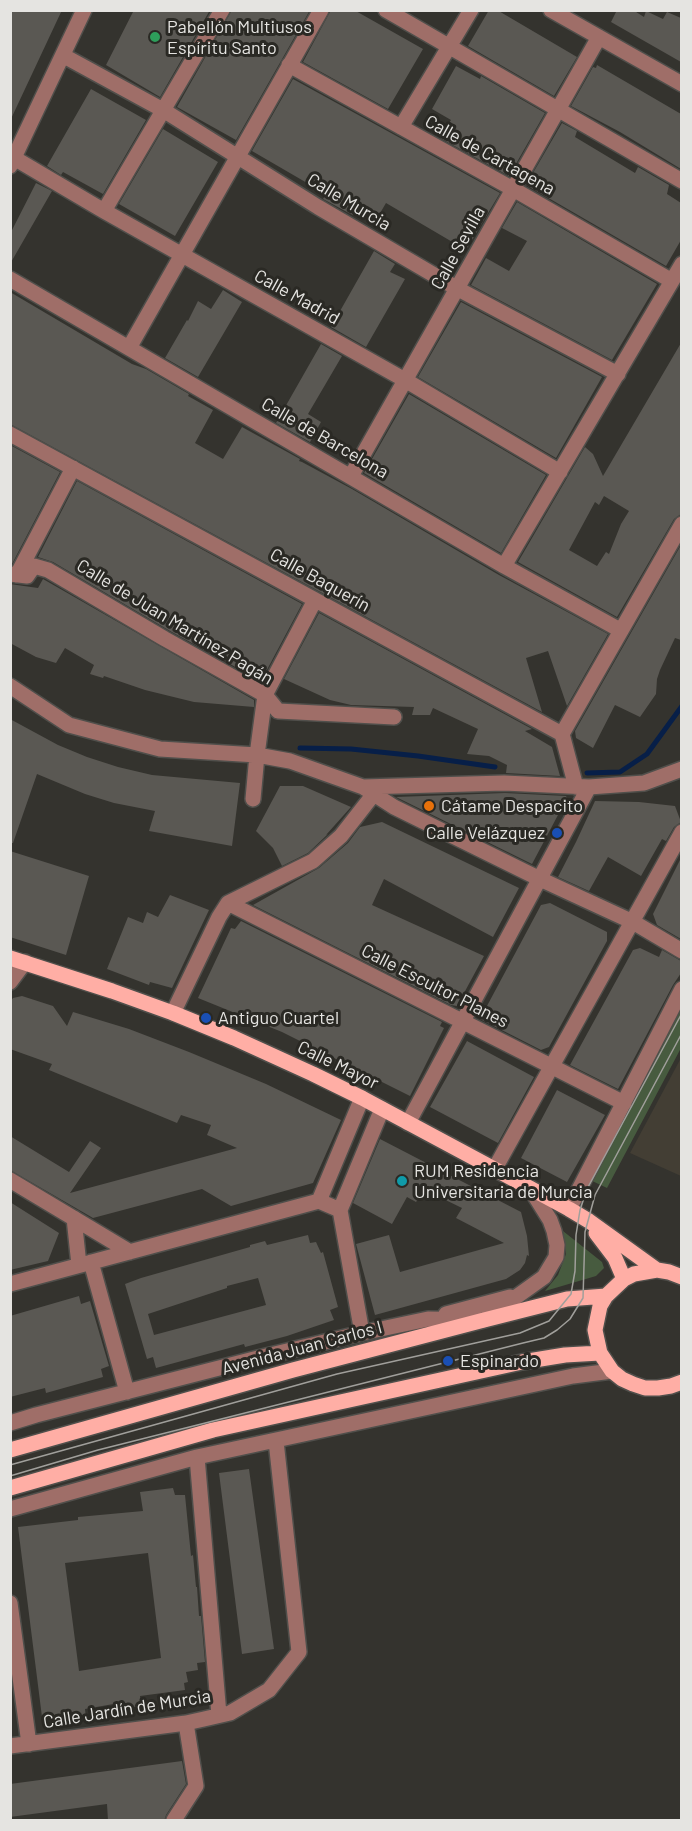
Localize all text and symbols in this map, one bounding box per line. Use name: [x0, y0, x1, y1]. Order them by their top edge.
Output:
place label: Pabellón Multiusos Espíritu Santo: [167, 16, 312, 58]
marker: Pabellón Multiusos Espíritu Santo: [148, 30, 162, 44]
street label: Calle de Cartagena: [421, 110, 559, 200]
street label: Calle Murcia: [303, 169, 395, 235]
street label: Calle Sevilla: [426, 203, 490, 293]
street label: Calle Madrid: [251, 265, 343, 329]
street label: Calle de Barcelona: [258, 393, 392, 483]
street label: Calle Baquerín: [266, 544, 374, 616]
street label: Calle de Juan Martínez Pagán: [73, 555, 277, 689]
place label: Cátame Despacito: [441, 795, 583, 817]
marker: Cátame Despacito: [422, 799, 436, 813]
place label: Calle Velázquez: [426, 822, 545, 844]
marker: Calle Velázquez: [550, 826, 564, 840]
street label: Calle Escultor Planes: [358, 940, 512, 1032]
place label: Antiguo Cuartel: [218, 1007, 339, 1029]
marker: Antiguo Cuartel: [199, 1011, 213, 1025]
street label: Calle Mayor: [294, 1036, 382, 1094]
place label: RUM Residencia Universitaria de Murcia: [414, 1160, 592, 1202]
marker: RUM Residencia Universitaria de Murcia: [395, 1174, 409, 1188]
street label: Avenida Juan Carlos I: [219, 1316, 385, 1380]
place label: Espinardo: [460, 1350, 539, 1372]
marker: Espinardo: [441, 1354, 455, 1368]
street label: Calle Jardín de Murcia: [42, 1685, 212, 1733]

